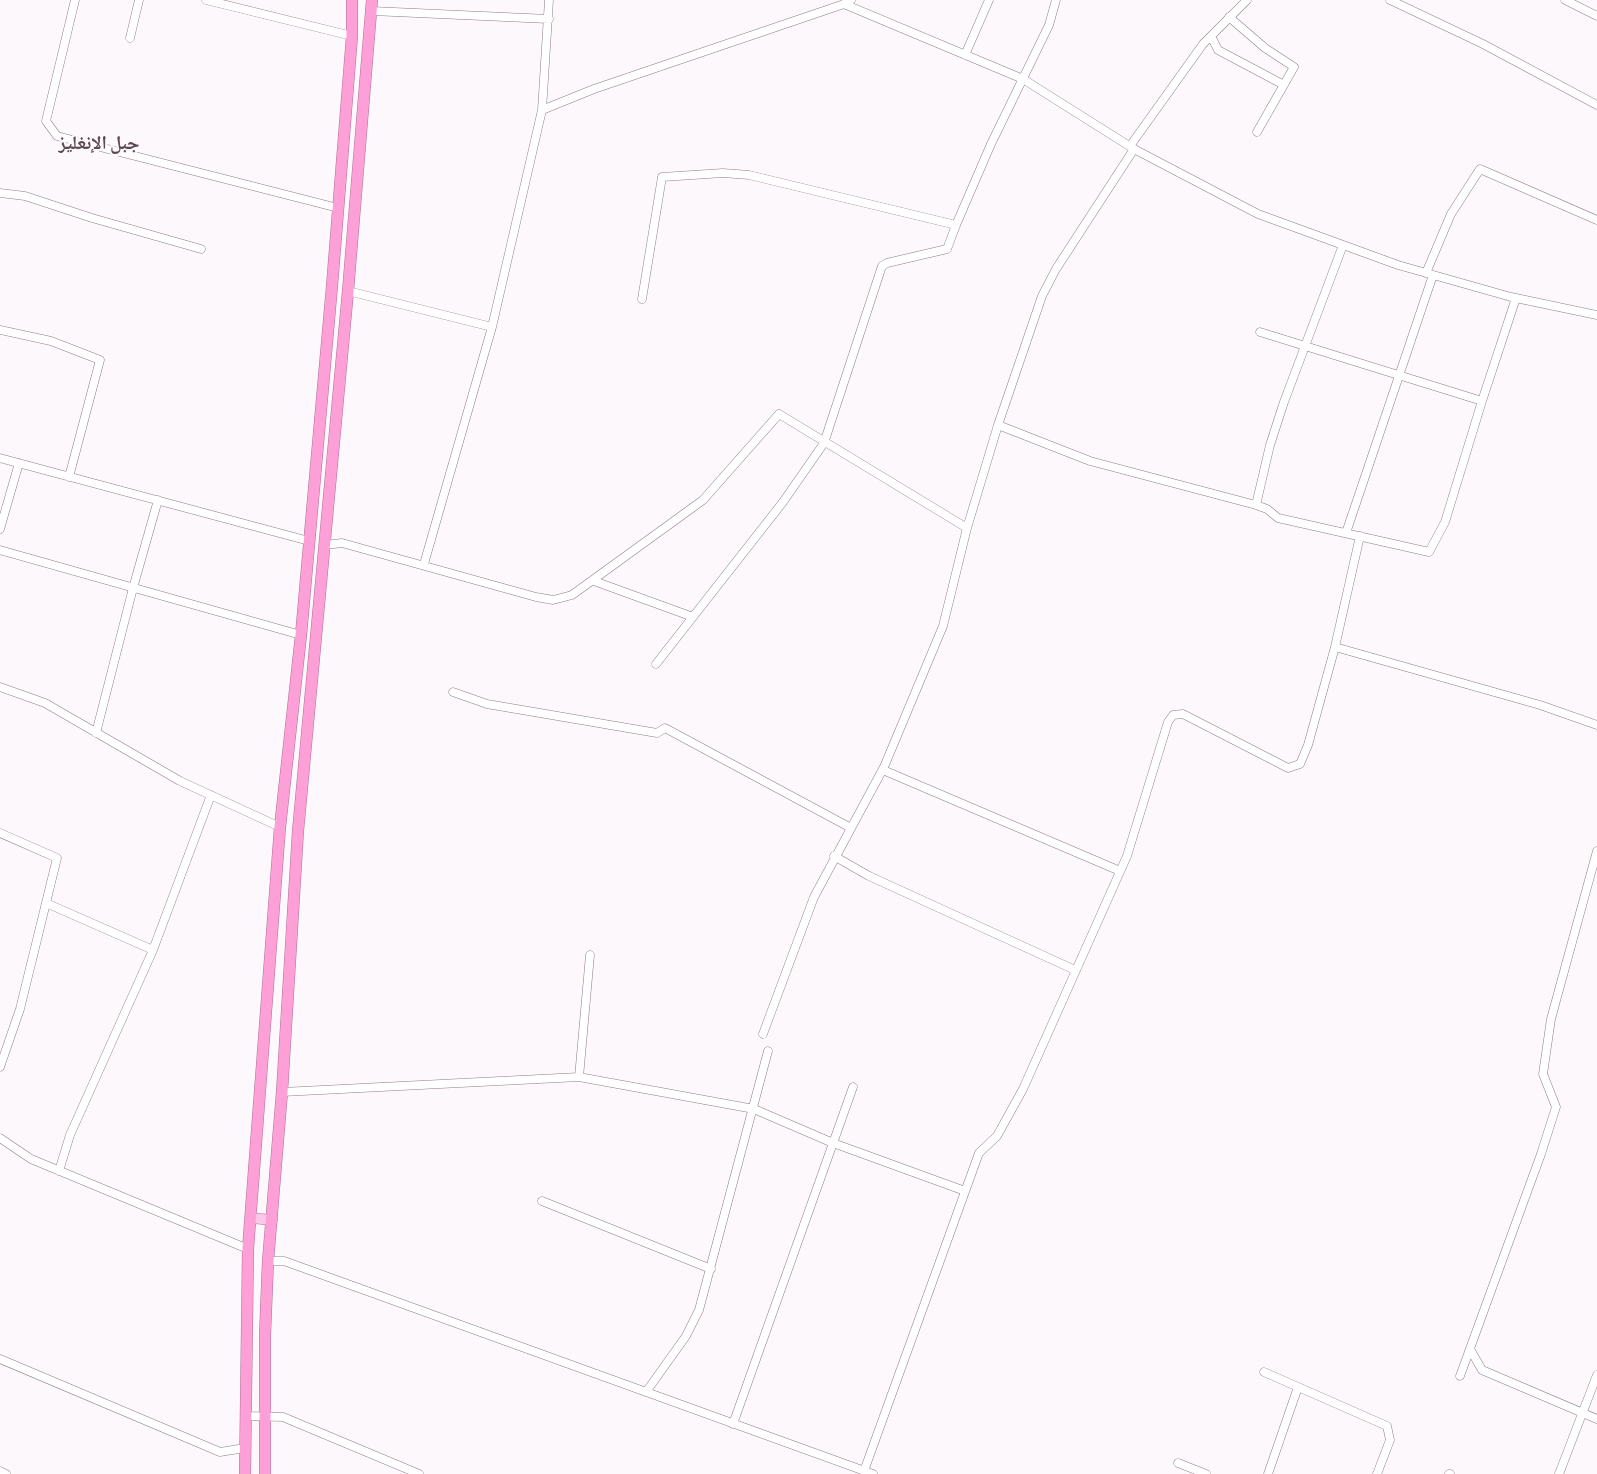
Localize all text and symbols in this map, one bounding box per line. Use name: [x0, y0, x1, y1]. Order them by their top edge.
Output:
district label: جبل الإنغليز: [58, 133, 140, 155]

